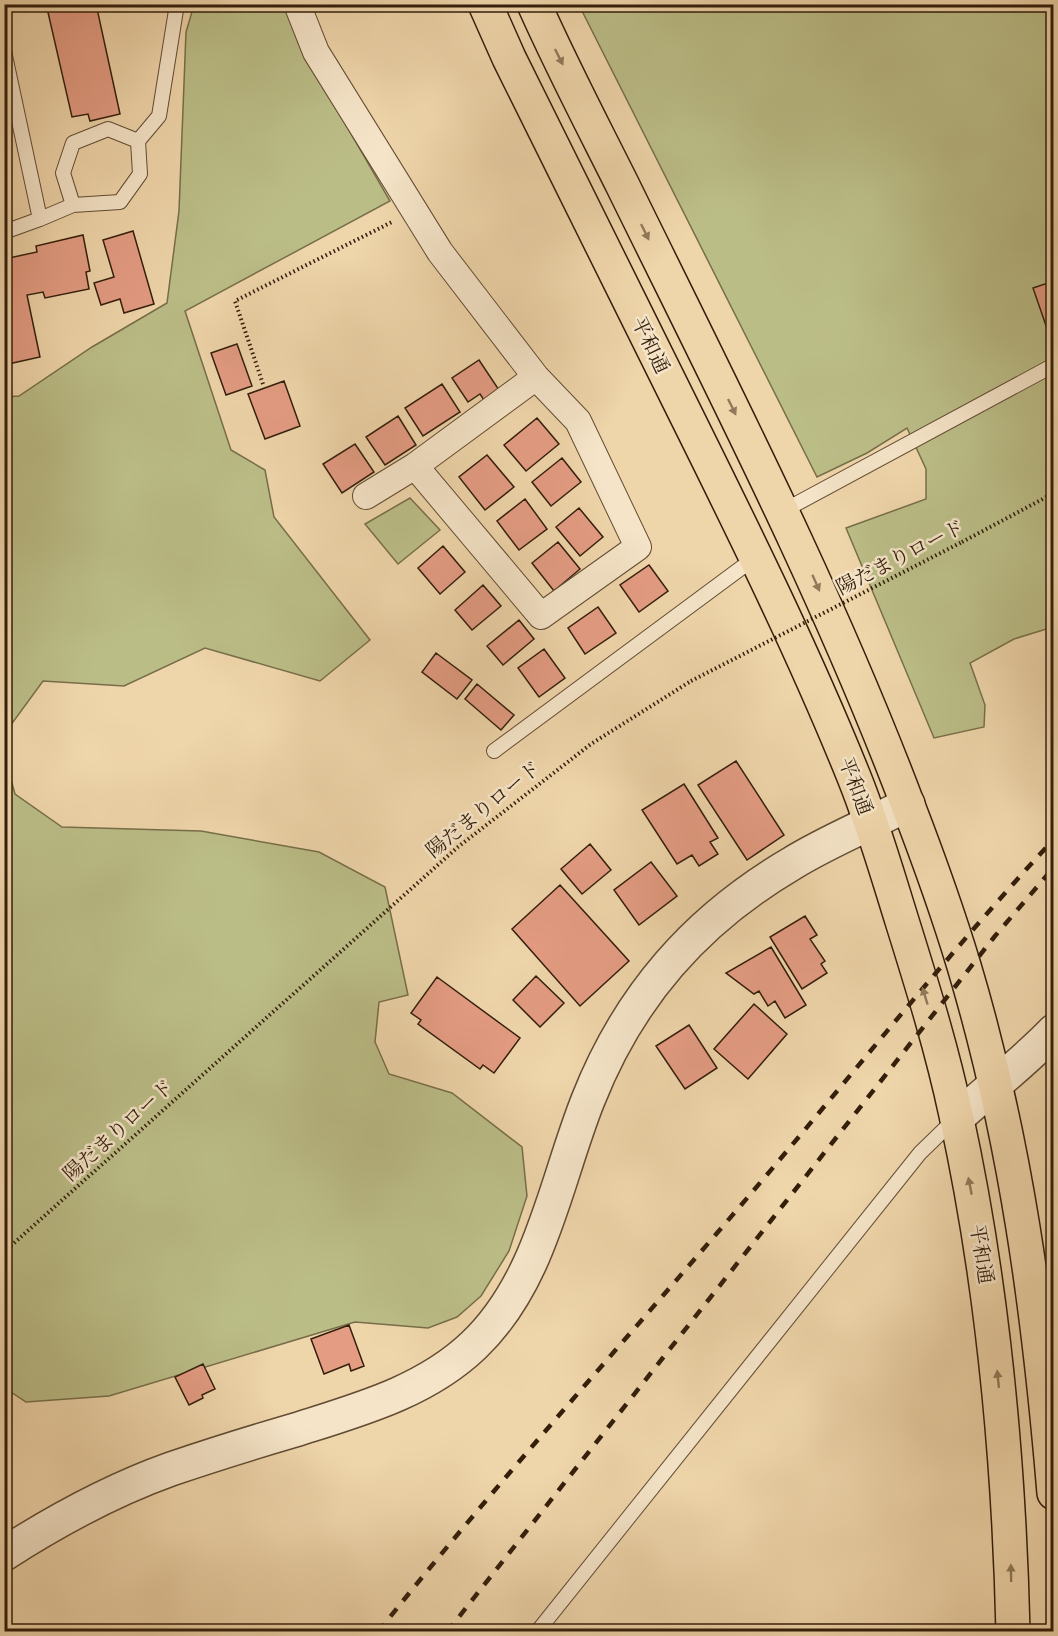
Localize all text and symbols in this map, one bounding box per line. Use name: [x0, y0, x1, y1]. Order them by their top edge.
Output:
one-way arrow: [554, 49, 564, 66]
one-way arrow: [641, 224, 650, 241]
street label: 平和通: [625, 312, 676, 378]
one-way arrow: [726, 398, 736, 416]
street label: 陽だまりロード: [832, 514, 969, 601]
one-way arrow: [811, 574, 821, 592]
street label: 平和通: [832, 753, 879, 819]
street label: 陽だまりロード: [420, 755, 546, 864]
one-way arrow: [920, 987, 929, 1005]
street label: 陽だまりロード: [57, 1073, 179, 1187]
one-way arrow: [965, 1176, 974, 1195]
street label: 平和通: [963, 1222, 1000, 1286]
one-way arrow: [993, 1369, 1003, 1388]
one-way arrow: [1007, 1564, 1016, 1583]

